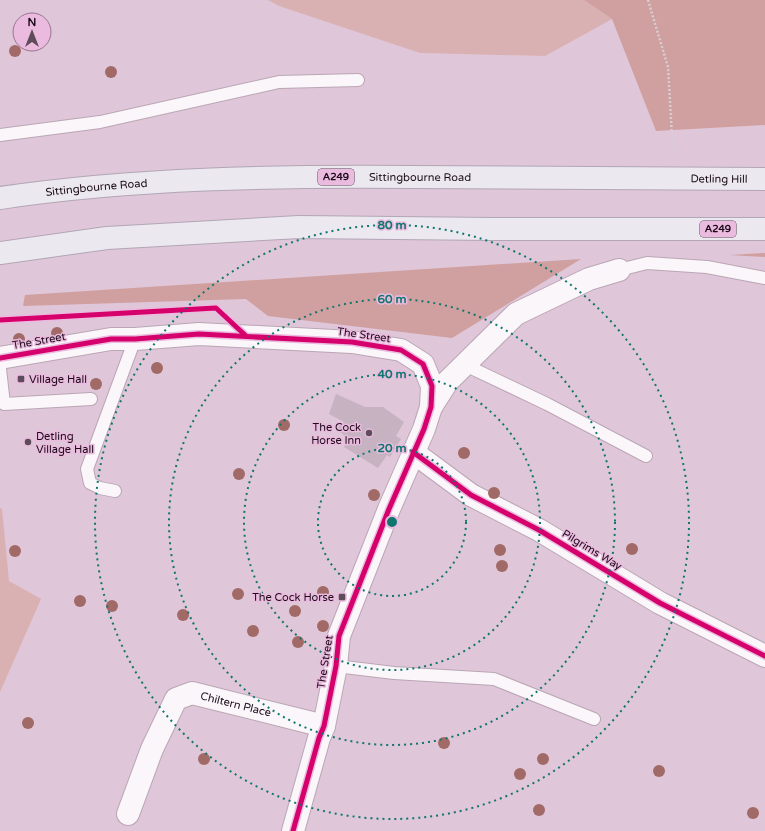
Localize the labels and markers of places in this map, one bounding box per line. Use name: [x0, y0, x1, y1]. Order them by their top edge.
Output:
place label: Village Hall: [29, 373, 87, 386]
marker: Village Hall: [16, 374, 26, 384]
place label: The Cock Horse Inn: [311, 421, 361, 447]
marker: The Cock Horse Inn: [364, 428, 374, 438]
place label: Detling Village Hall: [36, 430, 94, 456]
marker: Detling Village Hall: [23, 437, 33, 447]
centre of rings: [385, 515, 399, 529]
place label: The Cock Horse: [252, 591, 334, 604]
marker: The Cock Horse: [337, 592, 347, 602]

